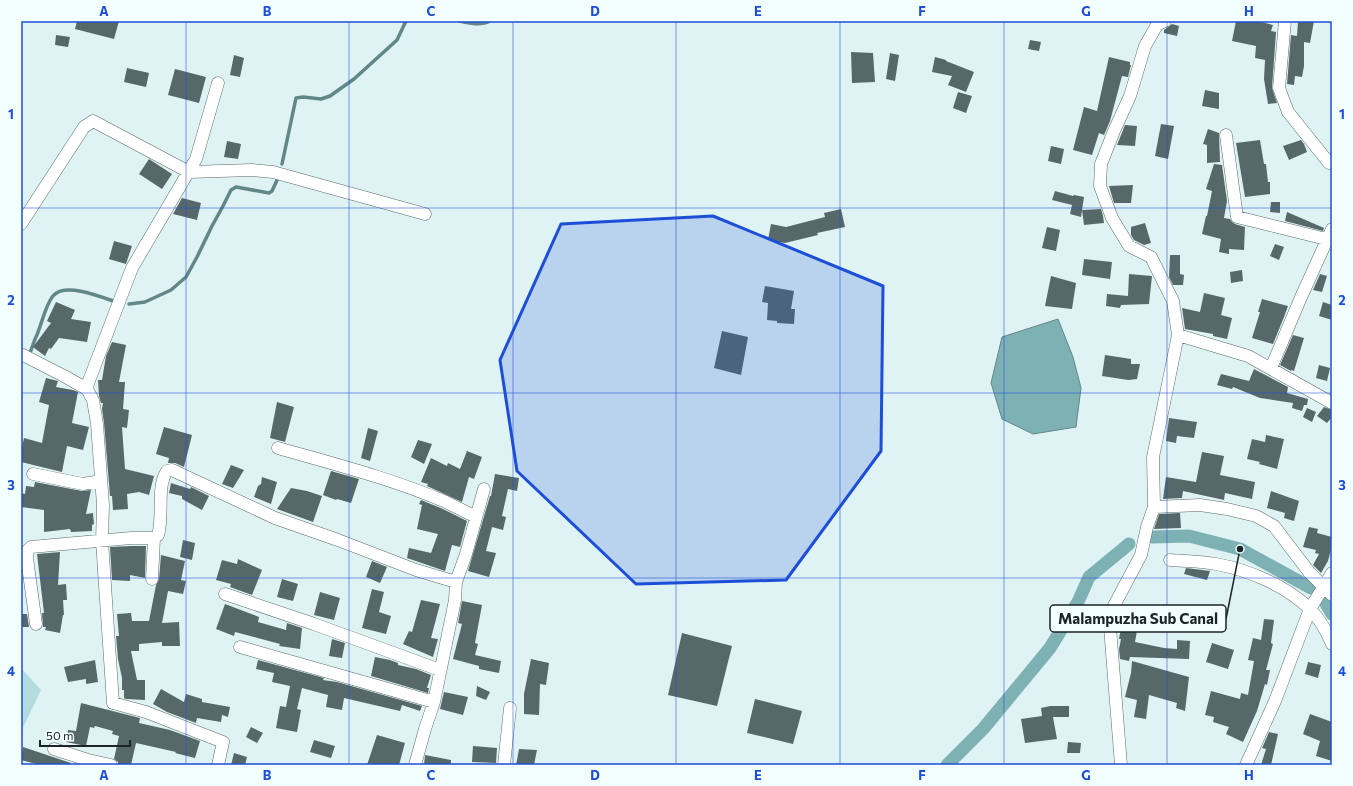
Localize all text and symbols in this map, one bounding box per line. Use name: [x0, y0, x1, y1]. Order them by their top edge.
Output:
text: A: [99, 3, 109, 19]
text: B: [263, 3, 272, 19]
text: C: [427, 3, 436, 19]
text: D: [590, 3, 600, 19]
text: E: [754, 3, 762, 19]
text: F: [918, 3, 926, 19]
text: G: [1081, 3, 1091, 19]
text: H: [1244, 3, 1254, 19]
text: 1: [8, 106, 14, 122]
text: 1: [1339, 106, 1345, 122]
text: 2: [7, 292, 15, 308]
text: 2: [1338, 292, 1346, 308]
text: 3: [7, 477, 15, 493]
text: 3: [1338, 477, 1346, 493]
callout: Malampuzha Sub Canal: [1050, 605, 1226, 632]
text: Malampuzha Sub Canal: [1058, 609, 1218, 627]
text: 4: [7, 663, 15, 679]
text: 4: [1338, 663, 1346, 679]
scale bar: [40, 722, 130, 748]
text: 50 m: [46, 728, 74, 742]
text: A: [99, 767, 109, 783]
text: B: [263, 767, 272, 783]
text: C: [427, 767, 436, 783]
text: D: [590, 767, 600, 783]
text: E: [754, 767, 762, 783]
text: F: [918, 767, 926, 783]
text: G: [1081, 767, 1091, 783]
text: H: [1244, 767, 1254, 783]

